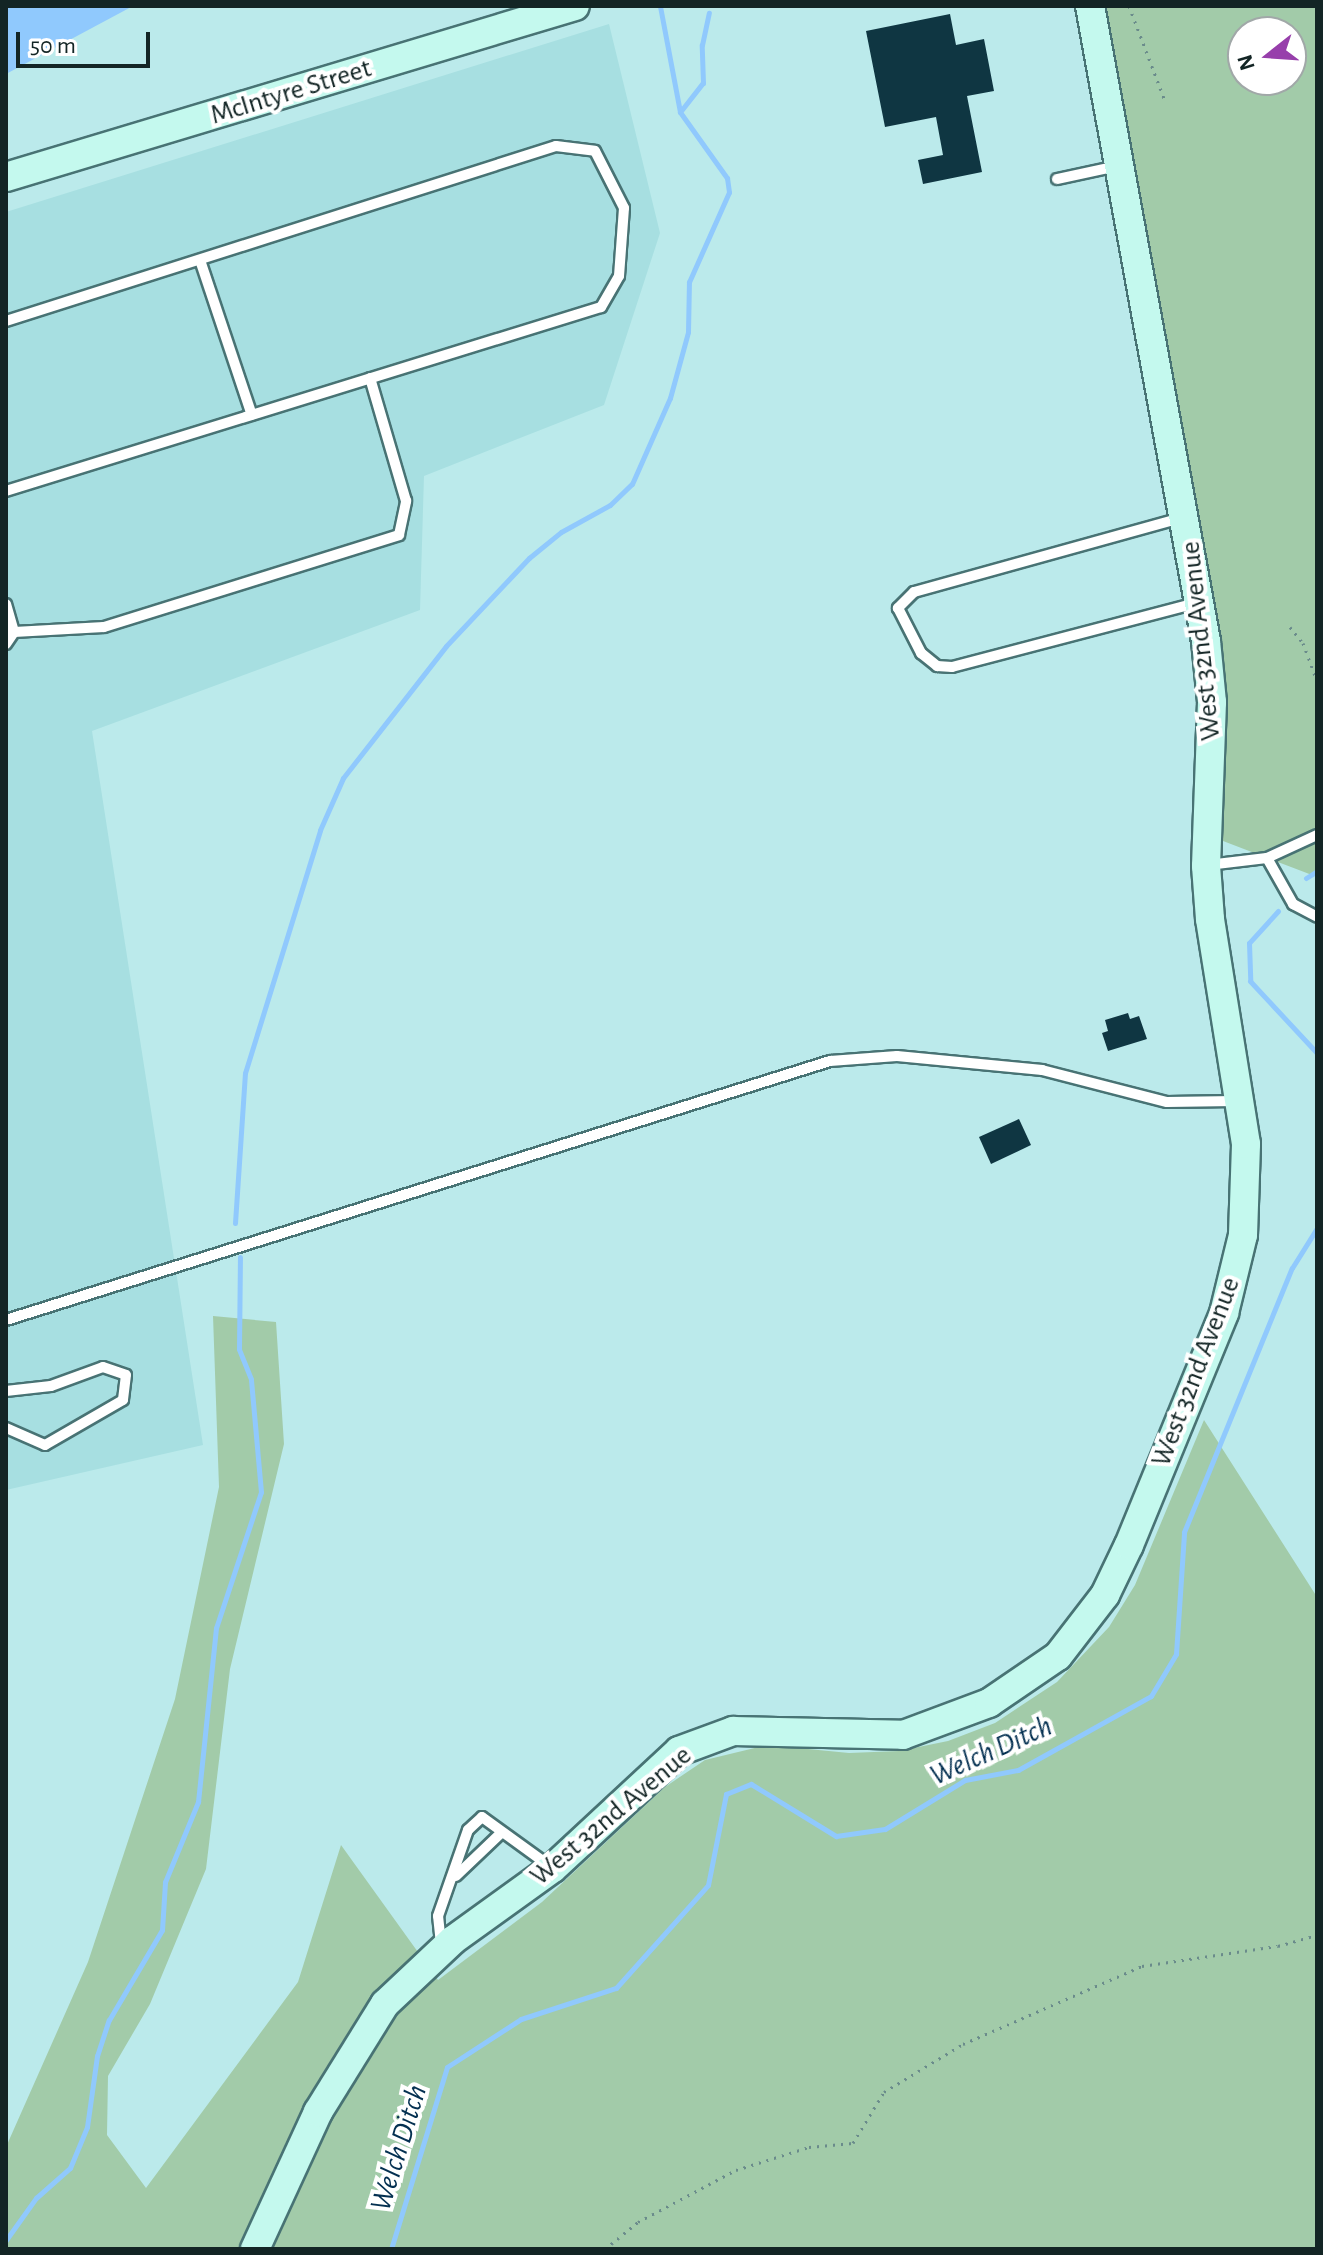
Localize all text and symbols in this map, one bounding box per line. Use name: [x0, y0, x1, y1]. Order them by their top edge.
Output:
scale bar: [20, 16, 154, 66]
north arrow: [1227, 16, 1307, 96]
text: 50 m: [30, 34, 76, 58]
street label: McIntyre Street: [206, 52, 376, 132]
text: N: [1233, 52, 1259, 73]
street label: West 32nd Avenue: [1174, 540, 1228, 742]
street label: West 32nd Avenue: [1144, 1273, 1248, 1471]
water label: Welch Ditch: [924, 1708, 1058, 1794]
street label: West 32nd Avenue: [524, 1739, 698, 1893]
water label: Welch Ditch: [363, 2081, 435, 2215]

